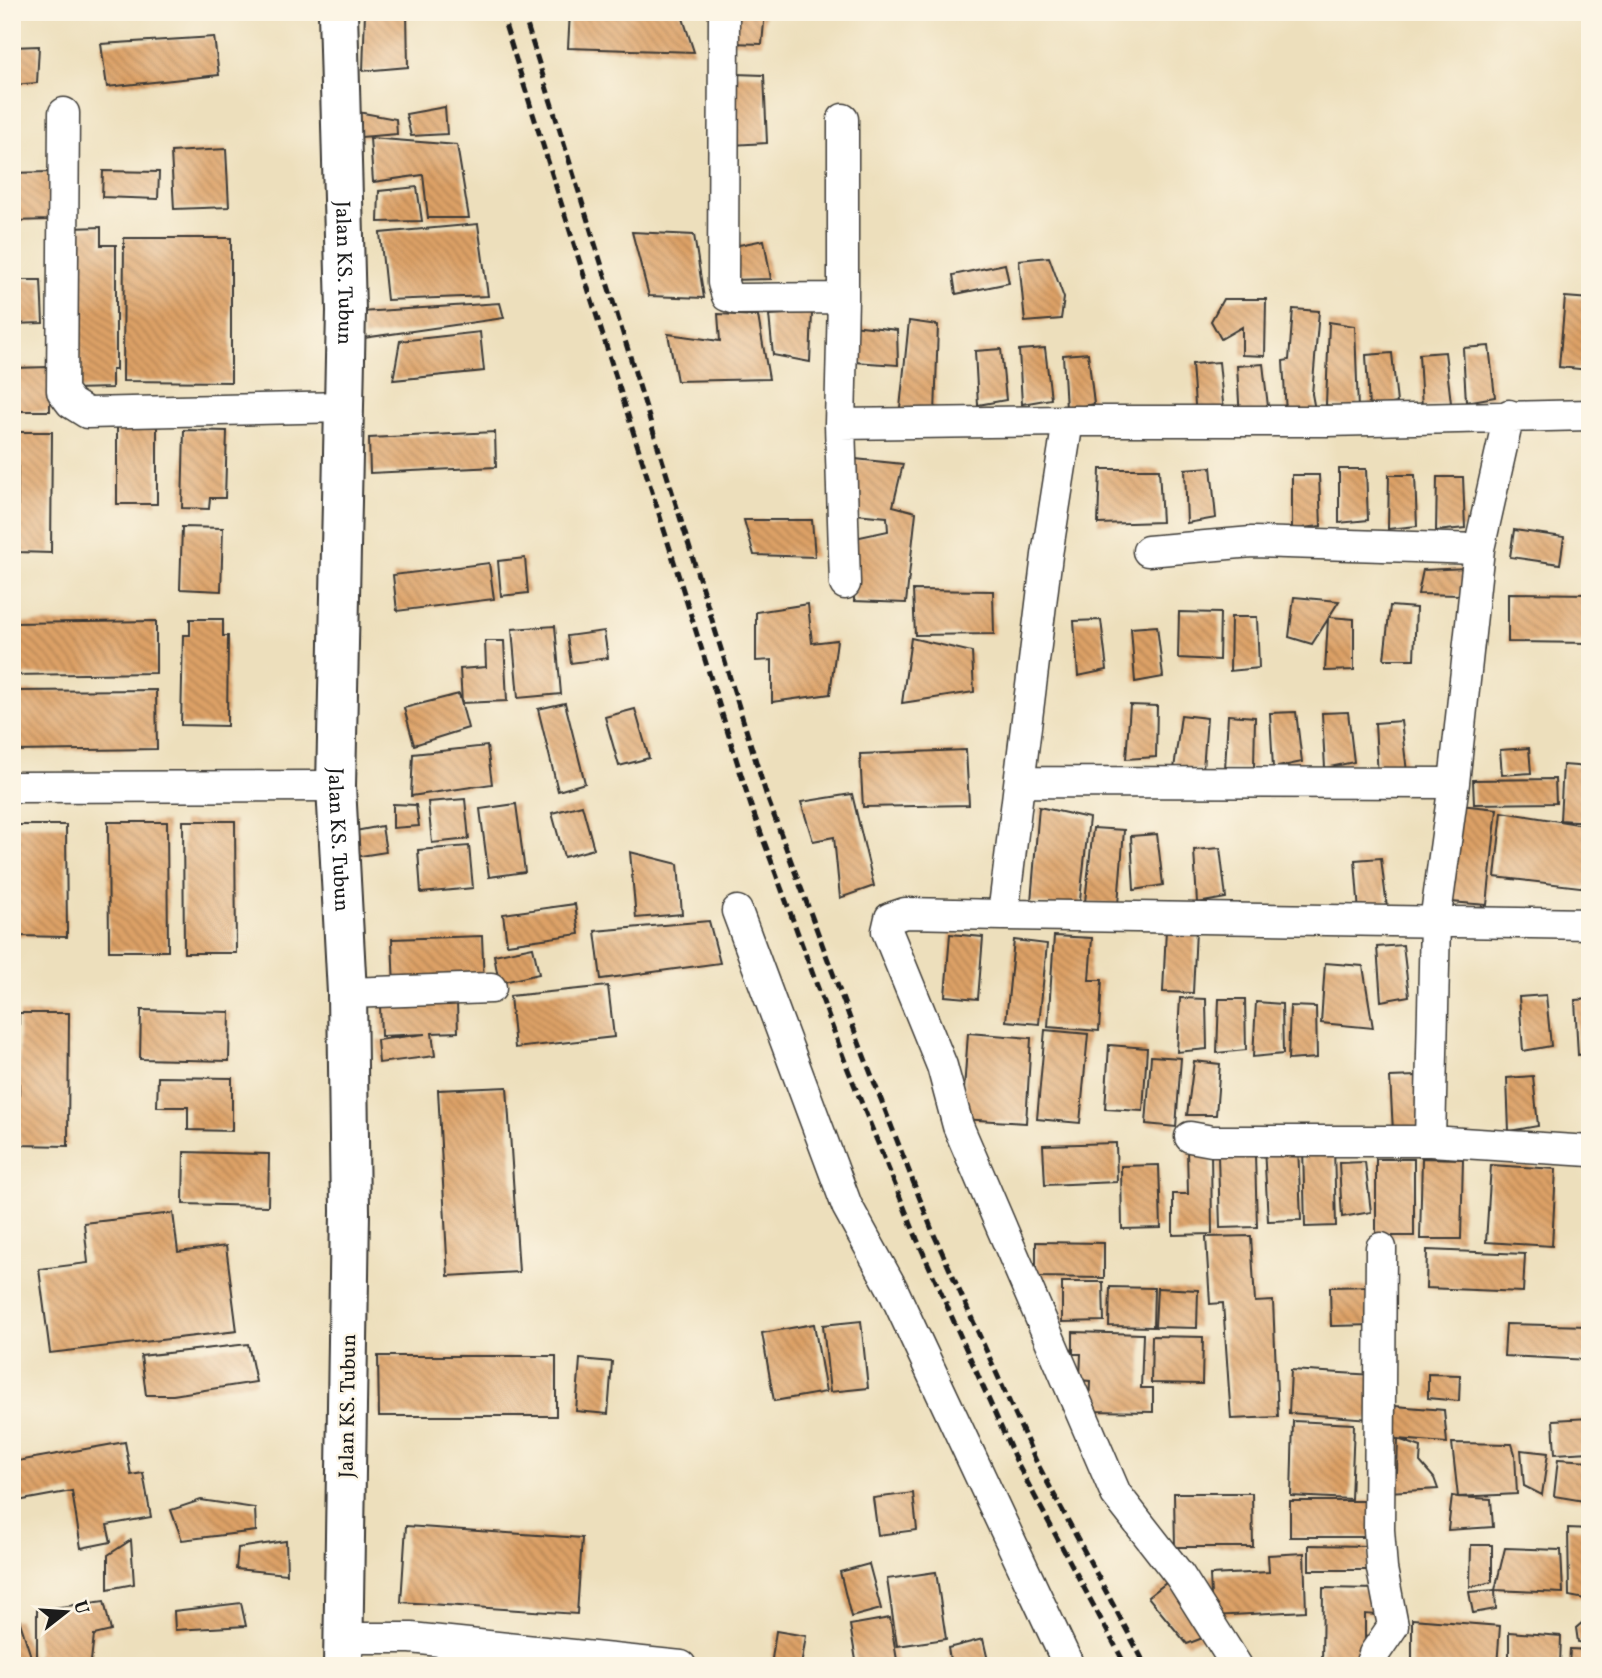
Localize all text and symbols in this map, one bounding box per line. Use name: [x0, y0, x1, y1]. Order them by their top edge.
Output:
street label: Jalan KS. Tubun: [327, 200, 359, 345]
street label: Jalan KS. Tubun: [320, 767, 356, 913]
street label: Jalan KS. Tubun: [333, 1334, 364, 1478]
north arrow: [32, 1576, 102, 1646]
text: U: [66, 1598, 95, 1618]

